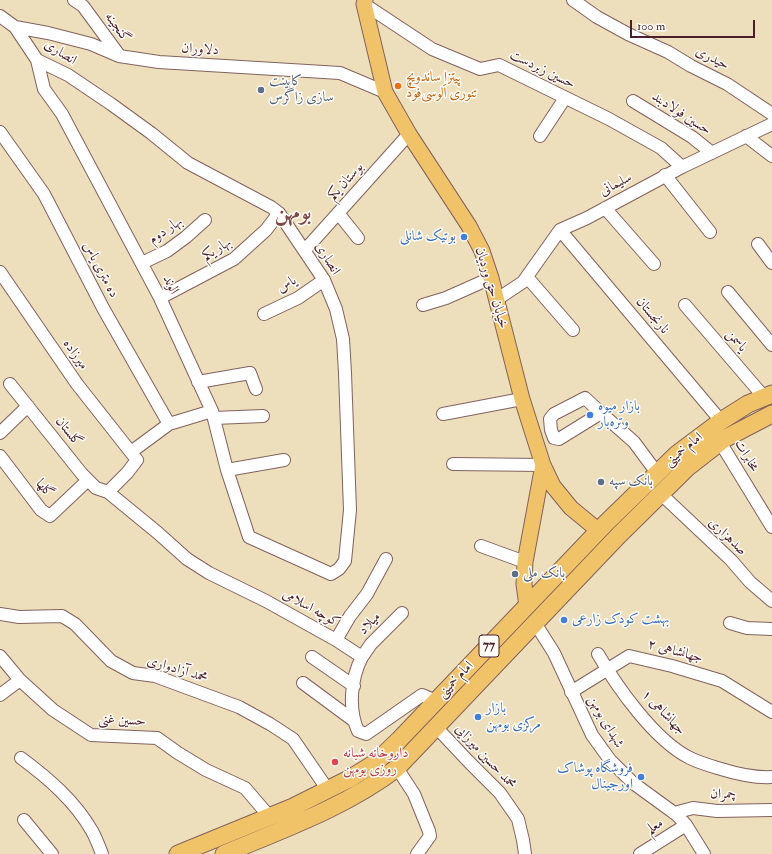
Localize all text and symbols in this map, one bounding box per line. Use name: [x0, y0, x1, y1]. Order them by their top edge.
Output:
street label: گنجینه: [100, 10, 134, 46]
scale bar: [632, 12, 757, 38]
text: 100 m: [637, 19, 665, 34]
street label: انصاری: [41, 37, 79, 69]
street label: دلاوران: [181, 40, 219, 60]
street label: حیدری: [692, 43, 732, 75]
street label: حسین زبردست: [507, 47, 577, 93]
place label: پیتزا ساندویچ تنوری اَلوسی‌‌فود: [406, 70, 477, 102]
place label: کابینت سازی زاگرس: [269, 74, 334, 106]
marker: پیتزا ساندویچ تنوری اَلوسی‌‌فود: [393, 81, 403, 91]
marker: کابینت سازی زاگرس: [256, 85, 266, 95]
street label: حسین فولادبند: [648, 89, 714, 139]
street label: بوستان یکم: [325, 160, 367, 204]
street label: سلیمانی: [597, 170, 635, 200]
district label: بومهن: [275, 201, 311, 227]
street label: بهار دوم: [146, 214, 186, 248]
place label: بوتیک شانلی: [400, 229, 456, 245]
marker: بوتیک شانلی: [459, 232, 469, 242]
street label: بهار یکم: [199, 235, 235, 265]
street label: ده متری یاس: [78, 239, 122, 301]
street label: انصاری: [311, 240, 343, 278]
street label: خیابان حق وردیان: [471, 245, 511, 331]
street label: الوند: [158, 273, 182, 297]
street label: یاس: [274, 273, 300, 297]
street label: نارنجستان: [632, 294, 672, 338]
street label: یاسمن: [722, 326, 750, 356]
street label: میرزاده: [59, 337, 91, 373]
place label: بازار میوه وتره‌بار: [598, 399, 640, 432]
marker: بازار میوه وتره‌بار: [585, 410, 595, 420]
street label: گلستان: [51, 414, 85, 450]
street label: امام خمینی: [661, 429, 707, 471]
street label: مخابرات: [730, 437, 762, 475]
place label: بانک سپه: [609, 474, 653, 490]
street label: گلها: [31, 476, 57, 502]
marker: بانک سپه: [596, 477, 606, 487]
street label: صدهزاری: [704, 515, 750, 559]
place label: بانک ملی: [523, 566, 565, 582]
marker: بانک ملی: [510, 569, 520, 579]
street label: کوچه اسلامی: [279, 586, 343, 632]
street label: میلاد: [355, 609, 385, 639]
place label: بهشت کودک زارعی: [572, 612, 669, 628]
marker: بهشت کودک زارعی: [559, 615, 569, 625]
road number: 77: [479, 635, 499, 657]
street label: جهانشاهی ۲: [646, 637, 704, 667]
street label: محمد آزادواری: [145, 653, 209, 687]
street label: امام خمینی: [434, 658, 478, 702]
street label: جهانشاهی ۱: [637, 687, 689, 739]
street label: شهدای بومهن: [583, 693, 627, 751]
place label: بازار مرکزی بومهن: [486, 701, 541, 734]
street label: حسین غنی: [98, 711, 146, 731]
marker: بازار مرکزی بومهن: [473, 712, 483, 722]
street label: محمد حسین میرزایی: [451, 721, 519, 793]
place label: داروخانه شبانه روزی بومهن: [343, 746, 409, 778]
marker: داروخانه شبانه روزی بومهن: [330, 757, 340, 767]
place label: فروشگاه پوشاک اورجینال: [557, 761, 633, 794]
marker: فروشگاه پوشاک اورجینال: [636, 772, 646, 782]
street label: چمران: [710, 786, 736, 804]
street label: معلم: [643, 815, 667, 839]

